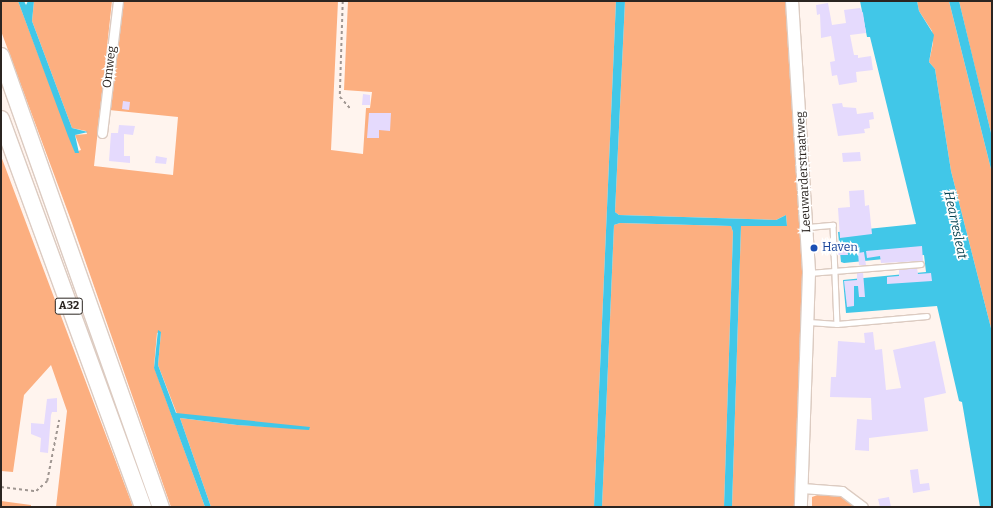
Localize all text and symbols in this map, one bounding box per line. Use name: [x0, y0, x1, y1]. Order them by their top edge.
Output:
street label: Omweg: [100, 45, 120, 89]
street label: Leeuwarderstraatweg: [794, 111, 814, 233]
water label: Hearresleat: [940, 189, 970, 261]
place label: Haven: [822, 241, 858, 255]
marker: Haven: [809, 243, 819, 253]
road number: A32: [54, 297, 84, 315]

